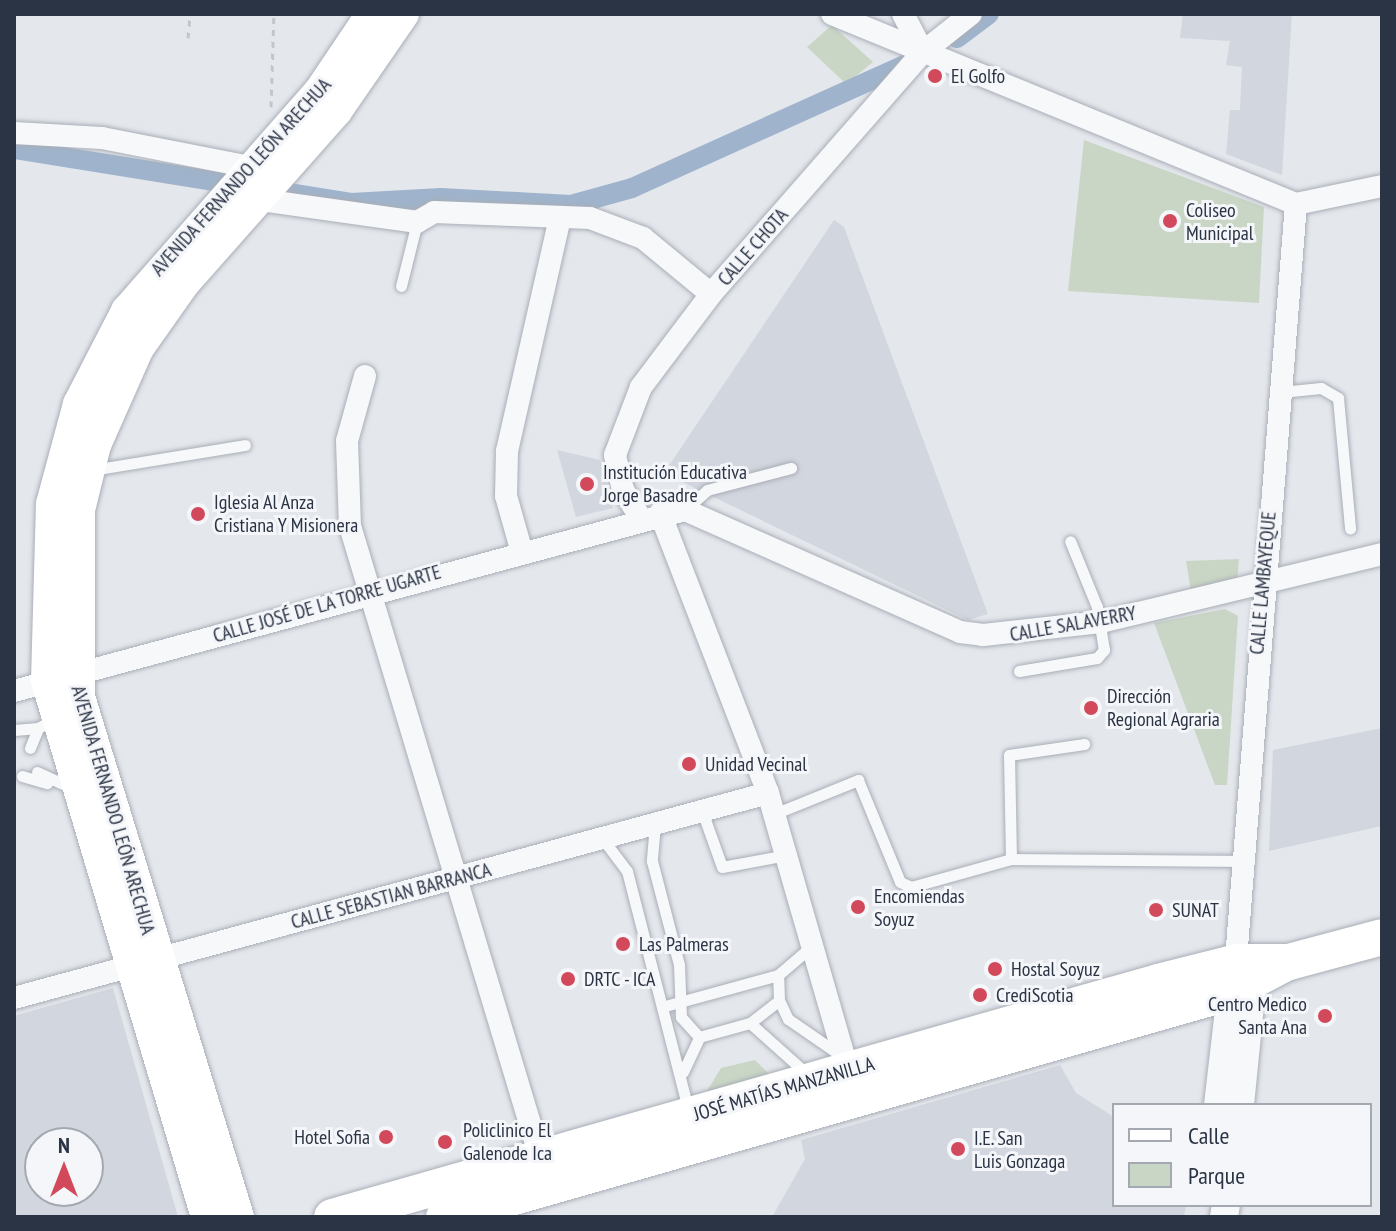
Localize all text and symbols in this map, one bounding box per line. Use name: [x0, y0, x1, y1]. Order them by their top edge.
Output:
place label: El Golfo: [951, 64, 1005, 88]
marker: El Golfo: [926, 67, 944, 85]
street label: AVENIDA FERNANDO LEÓN ARECHUA: [145, 73, 337, 281]
place label: Coliseo Municipal: [1186, 198, 1253, 245]
street label: CALLE CHOTA: [713, 203, 793, 291]
marker: Coliseo Municipal: [1161, 212, 1179, 230]
place label: Institución Educativa Jorge Basadre: [603, 460, 747, 507]
marker: Institución Educativa Jorge Basadre: [578, 475, 596, 493]
place label: Iglesia Al Anza Cristiana Y Misionera: [214, 490, 359, 537]
marker: Iglesia Al Anza Cristiana Y Misionera: [189, 505, 207, 523]
street label: CALLE LAMBAYEQUE: [1245, 510, 1281, 656]
street label: CALLE JOSÉ DE LA TORRE UGARTE: [210, 560, 444, 648]
street label: CALLE SALAVERRY: [1008, 601, 1138, 647]
street label: AVENIDA FERNANDO LEÓN ARECHUA: [66, 682, 160, 938]
place label: Dirección Regional Agraria: [1107, 684, 1220, 731]
marker: Dirección Regional Agraria: [1082, 699, 1100, 717]
place label: Unidad Vecinal: [705, 752, 807, 776]
marker: Unidad Vecinal: [680, 755, 698, 773]
street label: CALLE SEBASTIAN BARRANCA: [288, 858, 494, 934]
place label: Encomiendas Soyuz: [874, 884, 965, 931]
marker: Encomiendas Soyuz: [849, 898, 867, 916]
place label: SUNAT: [1172, 898, 1219, 922]
marker: SUNAT: [1147, 901, 1165, 919]
place label: Las Palmeras: [639, 932, 729, 956]
marker: Las Palmeras: [614, 935, 632, 953]
place label: Hostal Soyuz: [1011, 957, 1100, 981]
marker: Hostal Soyuz: [986, 960, 1004, 978]
place label: DRTC - ICA: [584, 967, 658, 991]
marker: DRTC - ICA: [559, 970, 577, 988]
place label: CrediScotia: [996, 983, 1073, 1007]
marker: CrediScotia: [971, 986, 989, 1004]
place label: Centro Medico Santa Ana: [1208, 992, 1307, 1039]
marker: Centro Medico Santa Ana: [1314, 1005, 1336, 1027]
street label: JOSÉ MATÍAS MANZANILLA: [691, 1052, 877, 1126]
legend: [1112, 1103, 1372, 1207]
place label: Policlinico El Galenode Ica: [463, 1118, 552, 1165]
text: Calle: [1188, 1120, 1229, 1151]
place label: Hotel Sofia: [294, 1125, 370, 1149]
place label: I.E. San Luis Gonzaga: [974, 1126, 1065, 1173]
north arrow: [24, 1127, 104, 1207]
marker: Hotel Sofia: [377, 1128, 395, 1146]
text: N: [58, 1131, 70, 1159]
marker: Policlinico El Galenode Ica: [434, 1131, 456, 1153]
marker: I.E. San Luis Gonzaga: [949, 1140, 967, 1158]
text: Parque: [1188, 1160, 1245, 1191]

